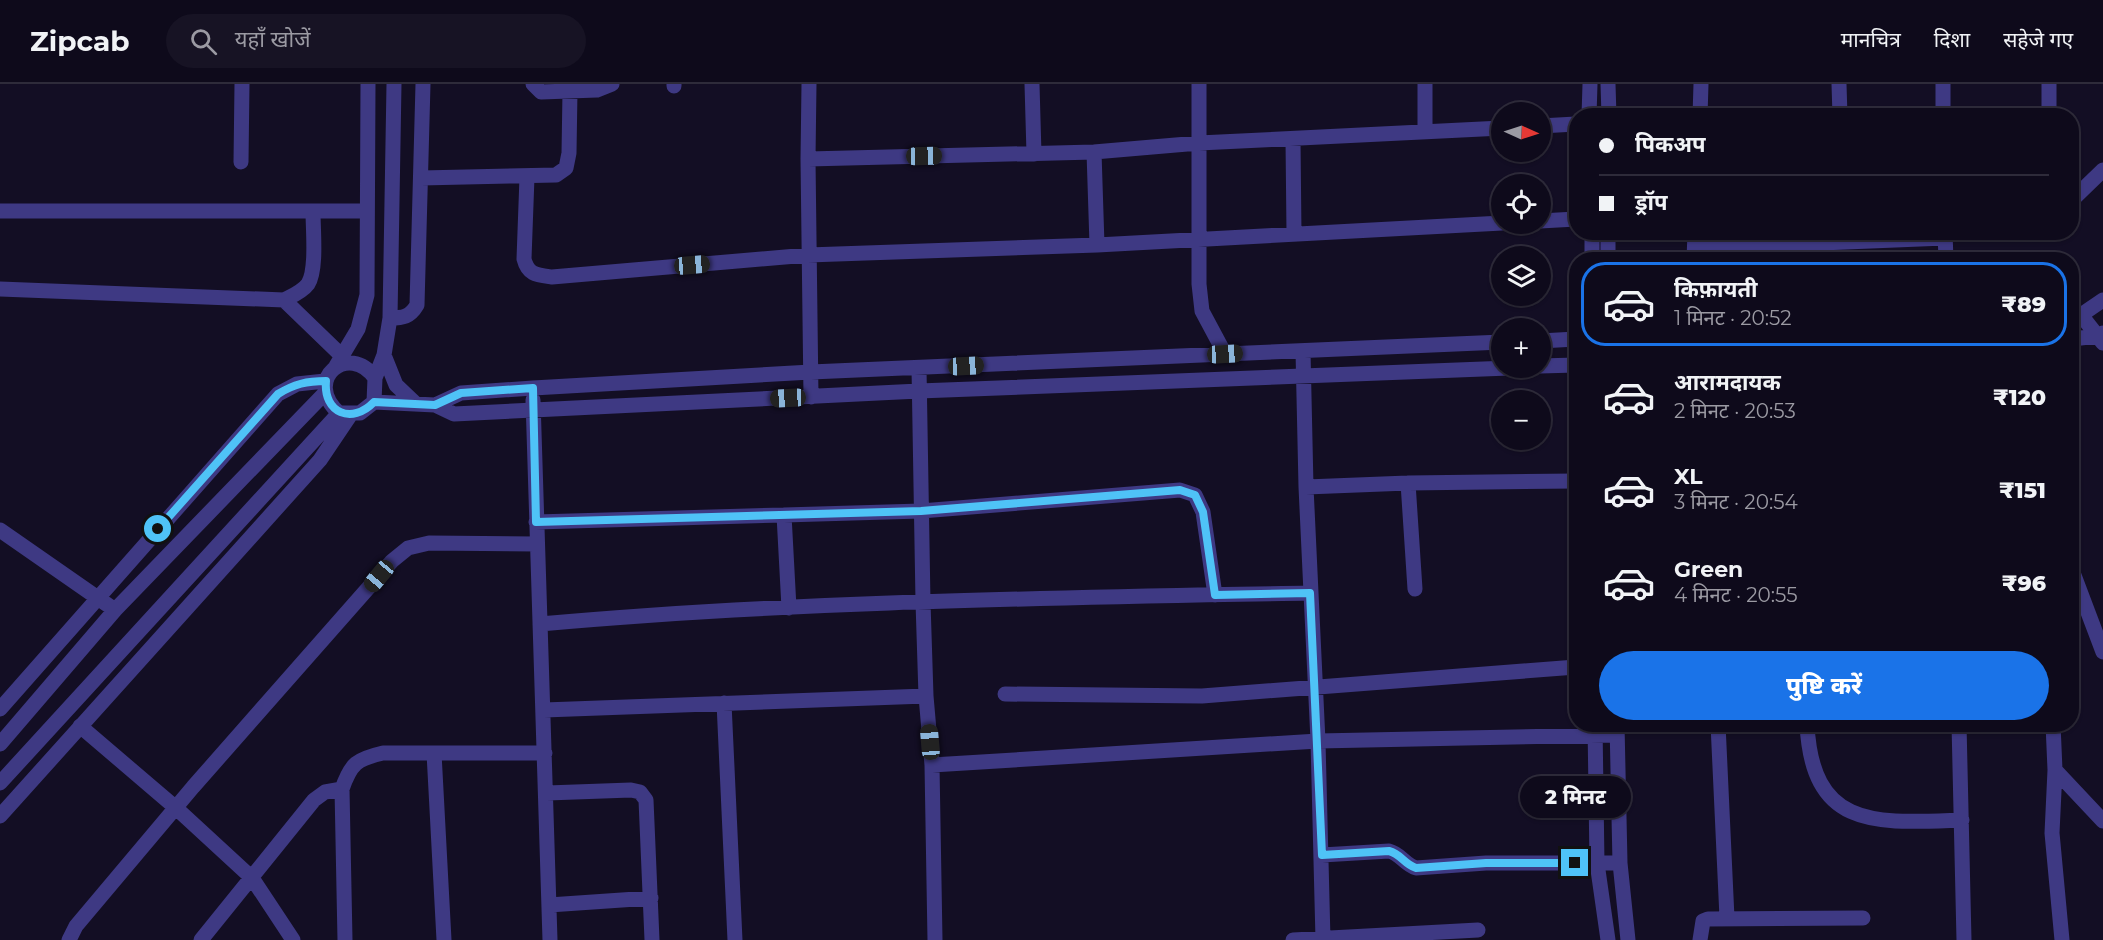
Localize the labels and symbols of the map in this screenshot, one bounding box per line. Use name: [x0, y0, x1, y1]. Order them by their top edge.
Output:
north arrow: [1491, 102, 1551, 162]
car: [906, 147, 942, 165]
car: [673, 254, 711, 276]
car: [1207, 344, 1243, 364]
car: [948, 356, 984, 376]
car: [770, 388, 806, 408]
route start: [144, 515, 171, 542]
car: [361, 556, 397, 596]
car: [919, 723, 941, 761]
callout: 2 मिनट: [1520, 776, 1630, 818]
route end: [1561, 849, 1588, 876]

